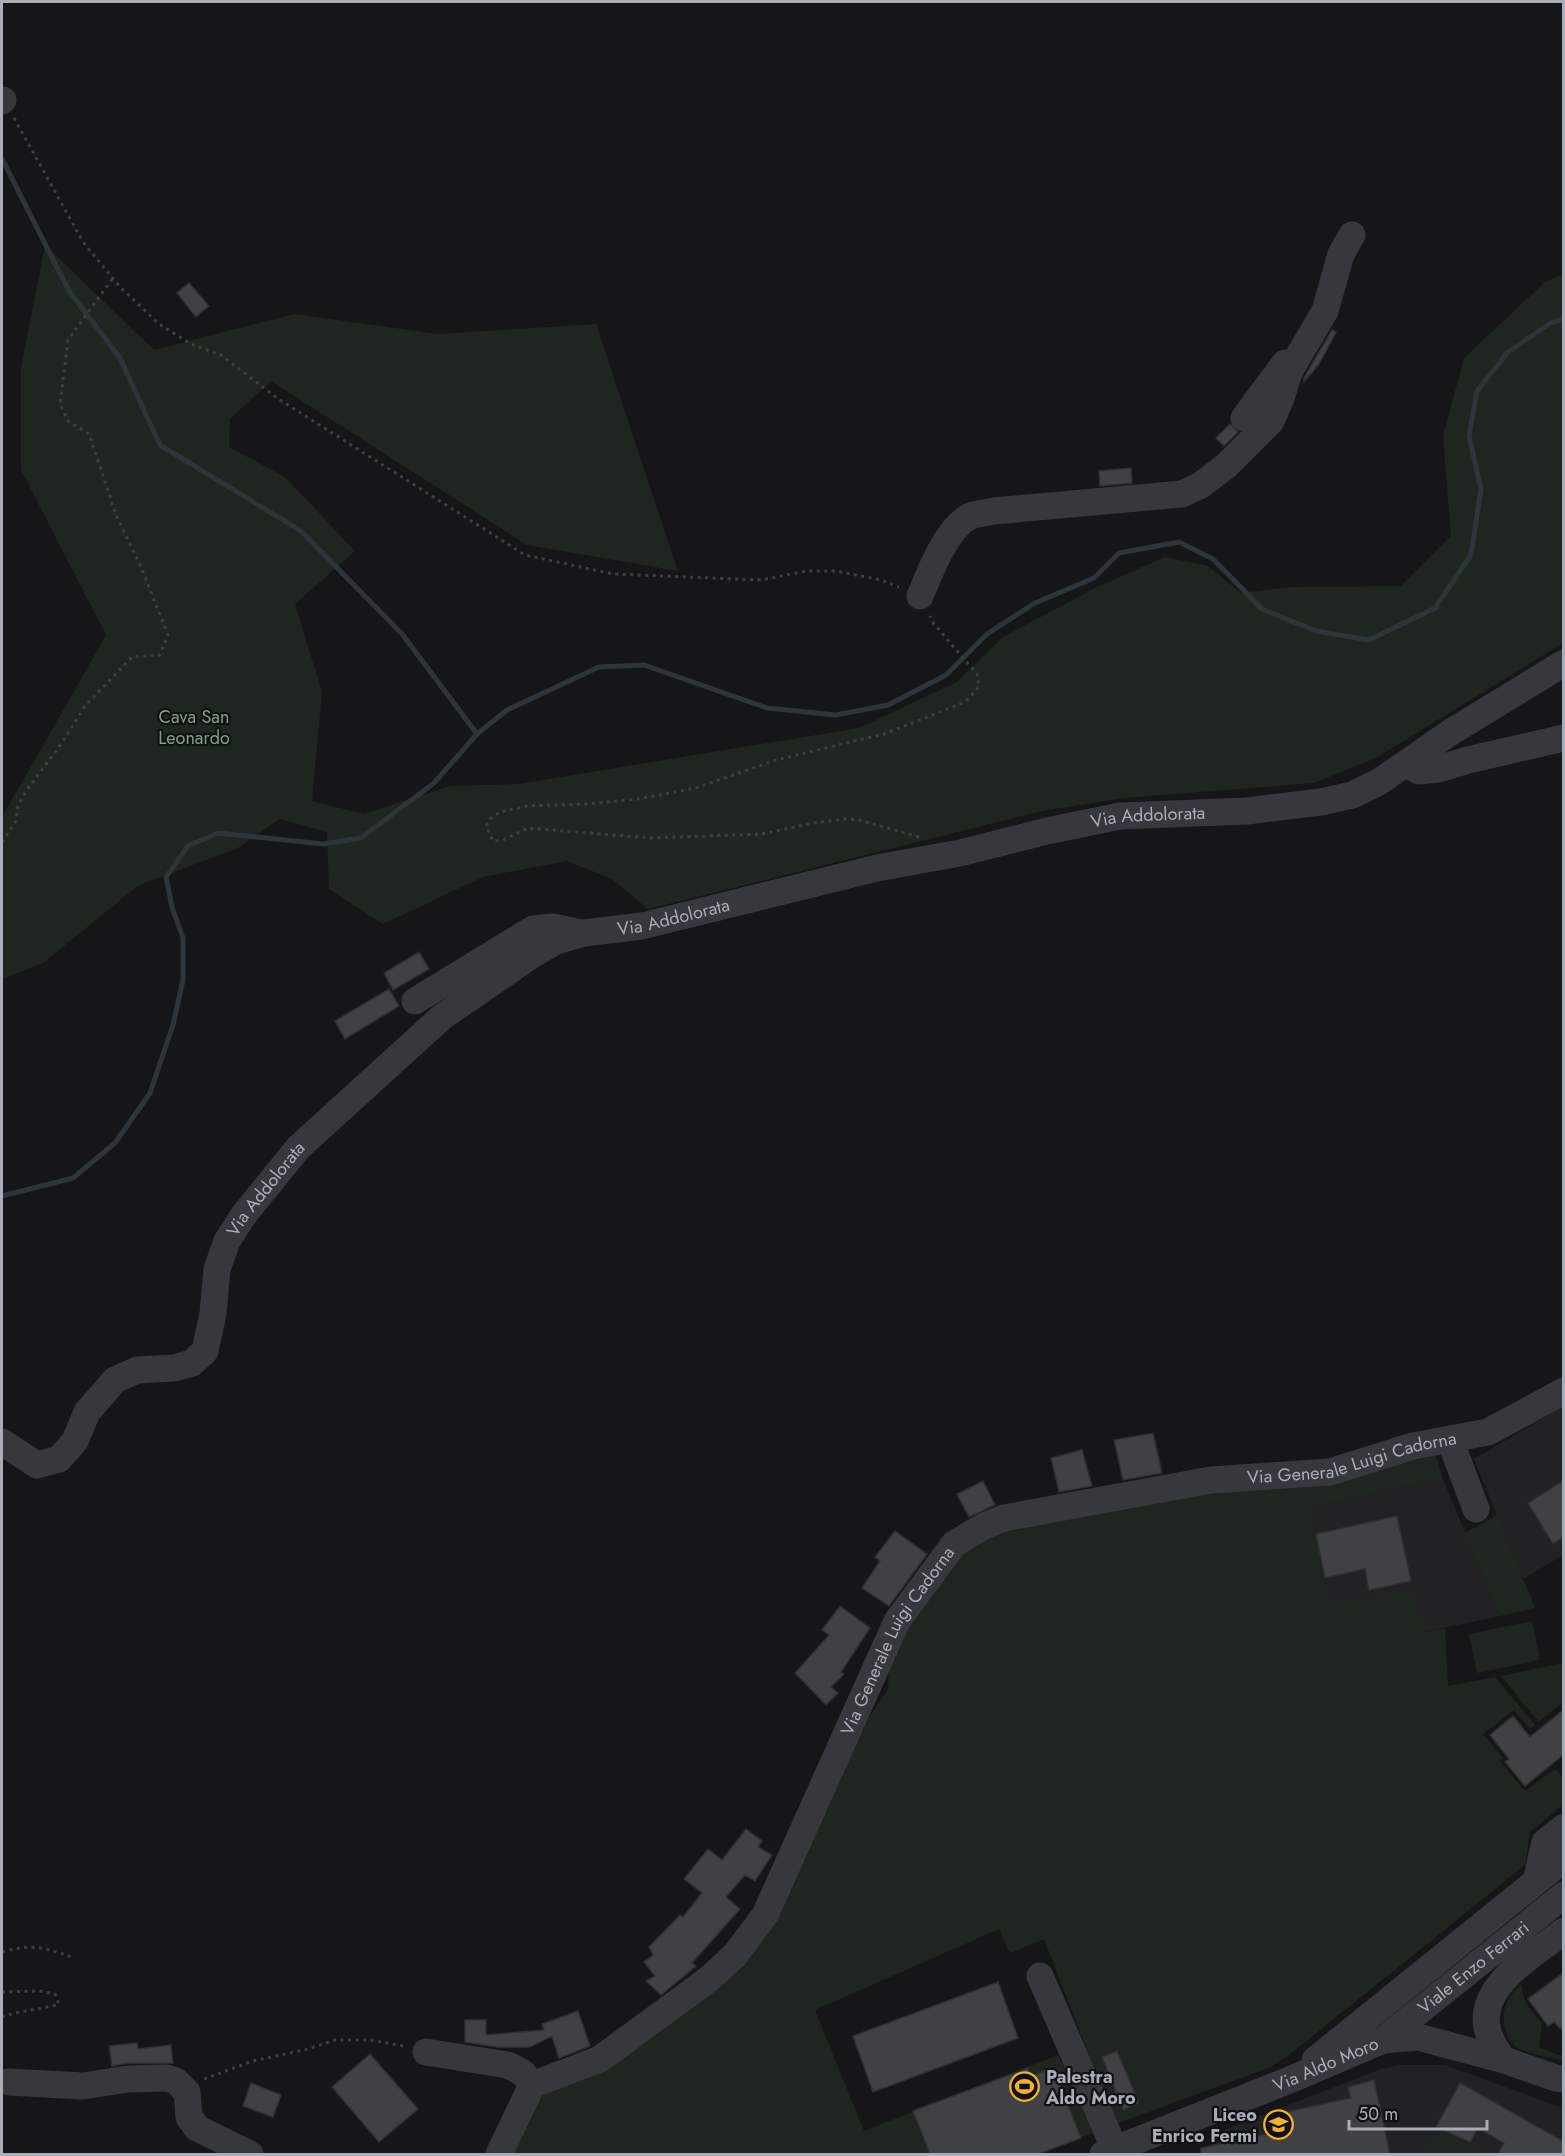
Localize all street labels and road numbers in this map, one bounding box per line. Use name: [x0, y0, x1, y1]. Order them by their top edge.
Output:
street label: Via Addolorata: [1089, 800, 1206, 835]
street label: Via Addolorata: [616, 892, 732, 942]
street label: Via Addolorata: [220, 1135, 311, 1242]
street label: Via Generale Luigi Cadorna: [1246, 1425, 1458, 1491]
street label: Via Generale Luigi Cadorna: [834, 1541, 961, 1740]
street label: Viale Enzo Ferrari: [1412, 1915, 1535, 2020]
street label: Via Aldo Moro: [1269, 2030, 1383, 2098]

